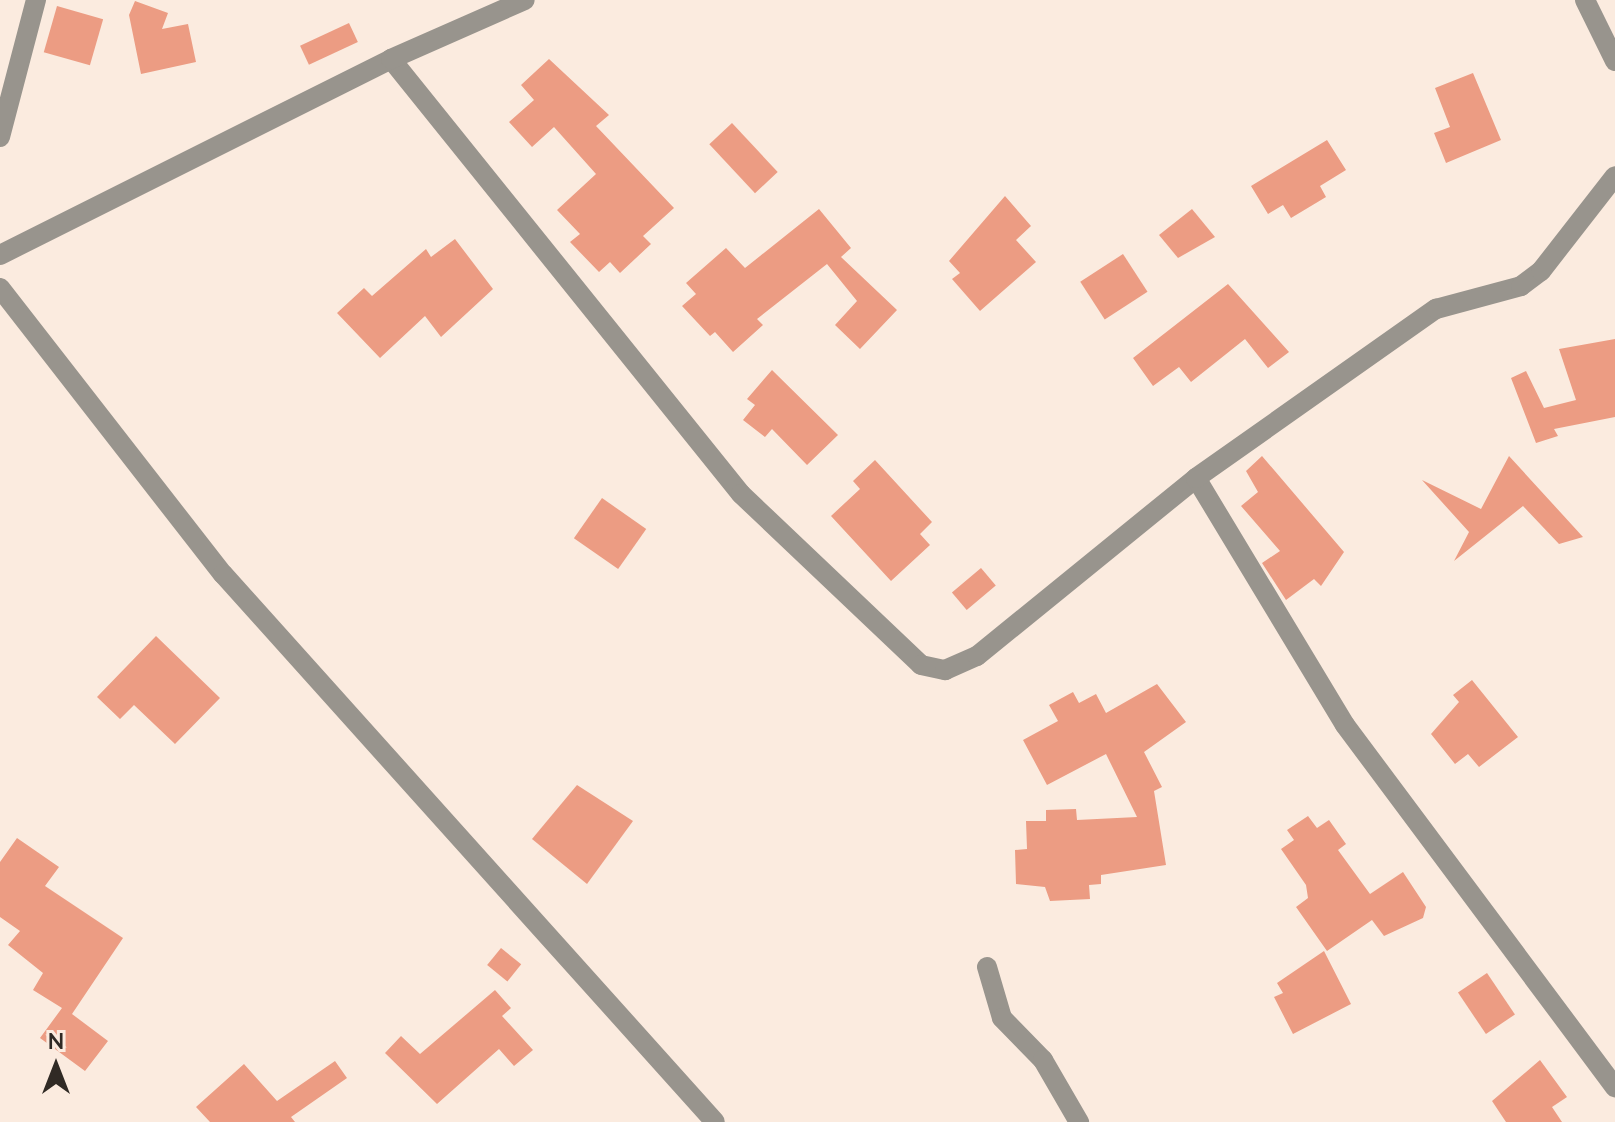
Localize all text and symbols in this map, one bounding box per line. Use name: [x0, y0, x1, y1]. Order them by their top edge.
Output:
north arrow: [16, 1026, 96, 1106]
text: N: [48, 1027, 64, 1057]

